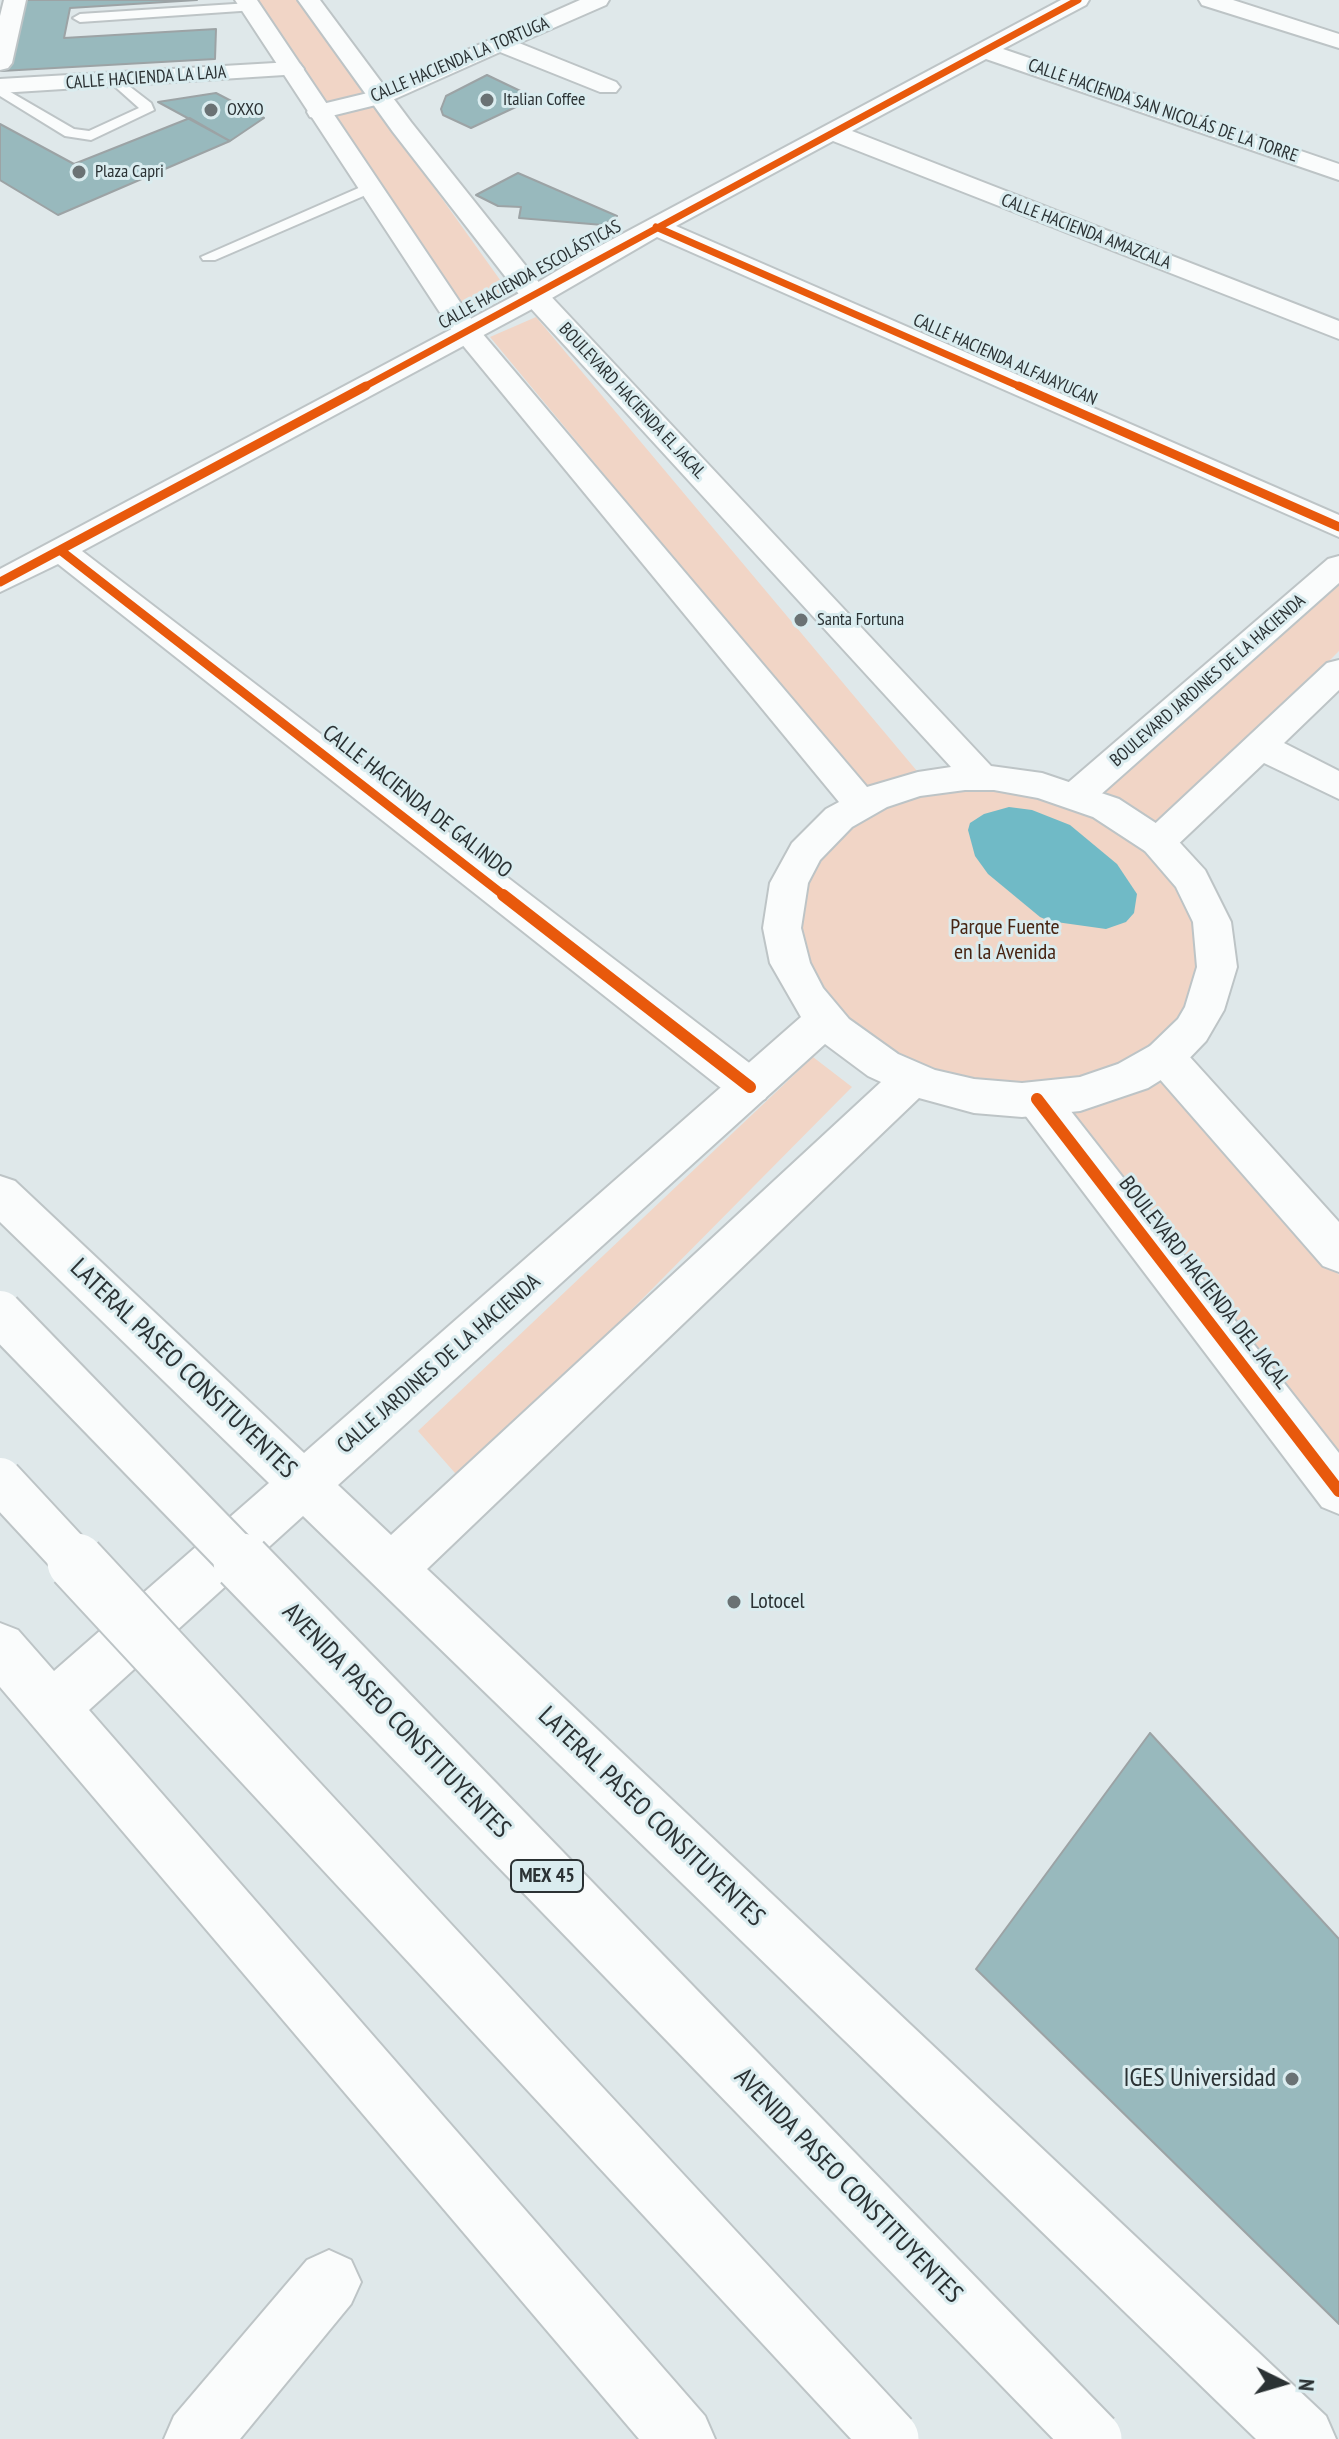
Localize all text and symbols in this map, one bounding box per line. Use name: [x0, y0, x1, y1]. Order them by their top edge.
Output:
street label: CALLE HACIENDA LA TORTUGA: [368, 13, 552, 107]
street label: CALLE HACIENDA SAN NICOLÁS DE LA TORRE: [1025, 55, 1301, 167]
street label: CALLE HACIENDA LA LAJA: [65, 62, 227, 94]
place label: Italian Coffee: [503, 89, 586, 111]
marker: Italian Coffee: [478, 91, 496, 109]
place label: OXXO: [227, 99, 264, 121]
marker: OXXO: [202, 101, 220, 119]
place label: Plaza Capri: [95, 161, 164, 183]
marker: Plaza Capri: [70, 163, 88, 181]
street label: CALLE HACIENDA AMAZCALA: [998, 190, 1174, 274]
street label: CALLE HACIENDA ESCOLÁSTICAS: [435, 216, 625, 334]
street label: CALLE HACIENDA ALFAJAYUCAN: [910, 310, 1100, 410]
street label: BOULEVARD HACIENDA EL JACAL: [554, 319, 710, 483]
street label: BOULEVARD JARDINES DE LA HACIENDA: [1106, 590, 1310, 772]
place label: Santa Fortuna: [817, 609, 904, 631]
marker: Santa Fortuna: [792, 611, 810, 629]
street label: CALLE HACIENDA DE GALINDO: [317, 720, 517, 884]
park label: Parque Fuente en la Avenida: [950, 915, 1060, 966]
street label: BOULEVARD HACIENDA DEL JACAL: [1113, 1171, 1295, 1395]
street label: LATERAL PASEO CONSITUYENTES: [63, 1253, 303, 1485]
street label: CALLE JARDINES DE LA HACIENDA: [332, 1269, 546, 1459]
place label: Lotocel: [750, 1589, 805, 1615]
marker: Lotocel: [725, 1593, 743, 1611]
street label: AVENIDA PASEO CONSTITUYENTES: [276, 1597, 516, 1845]
street label: LATERAL PASEO CONSITUYENTES: [531, 1701, 771, 1933]
road number: MEX 45: [511, 1860, 583, 1892]
street label: AVENIDA PASEO CONSTITUYENTES: [728, 2062, 968, 2310]
place label: IGES Universidad: [1123, 2063, 1276, 2095]
marker: IGES Universidad: [1283, 2070, 1301, 2088]
north arrow: [1243, 2343, 1323, 2423]
text: N: [1292, 2378, 1321, 2392]

